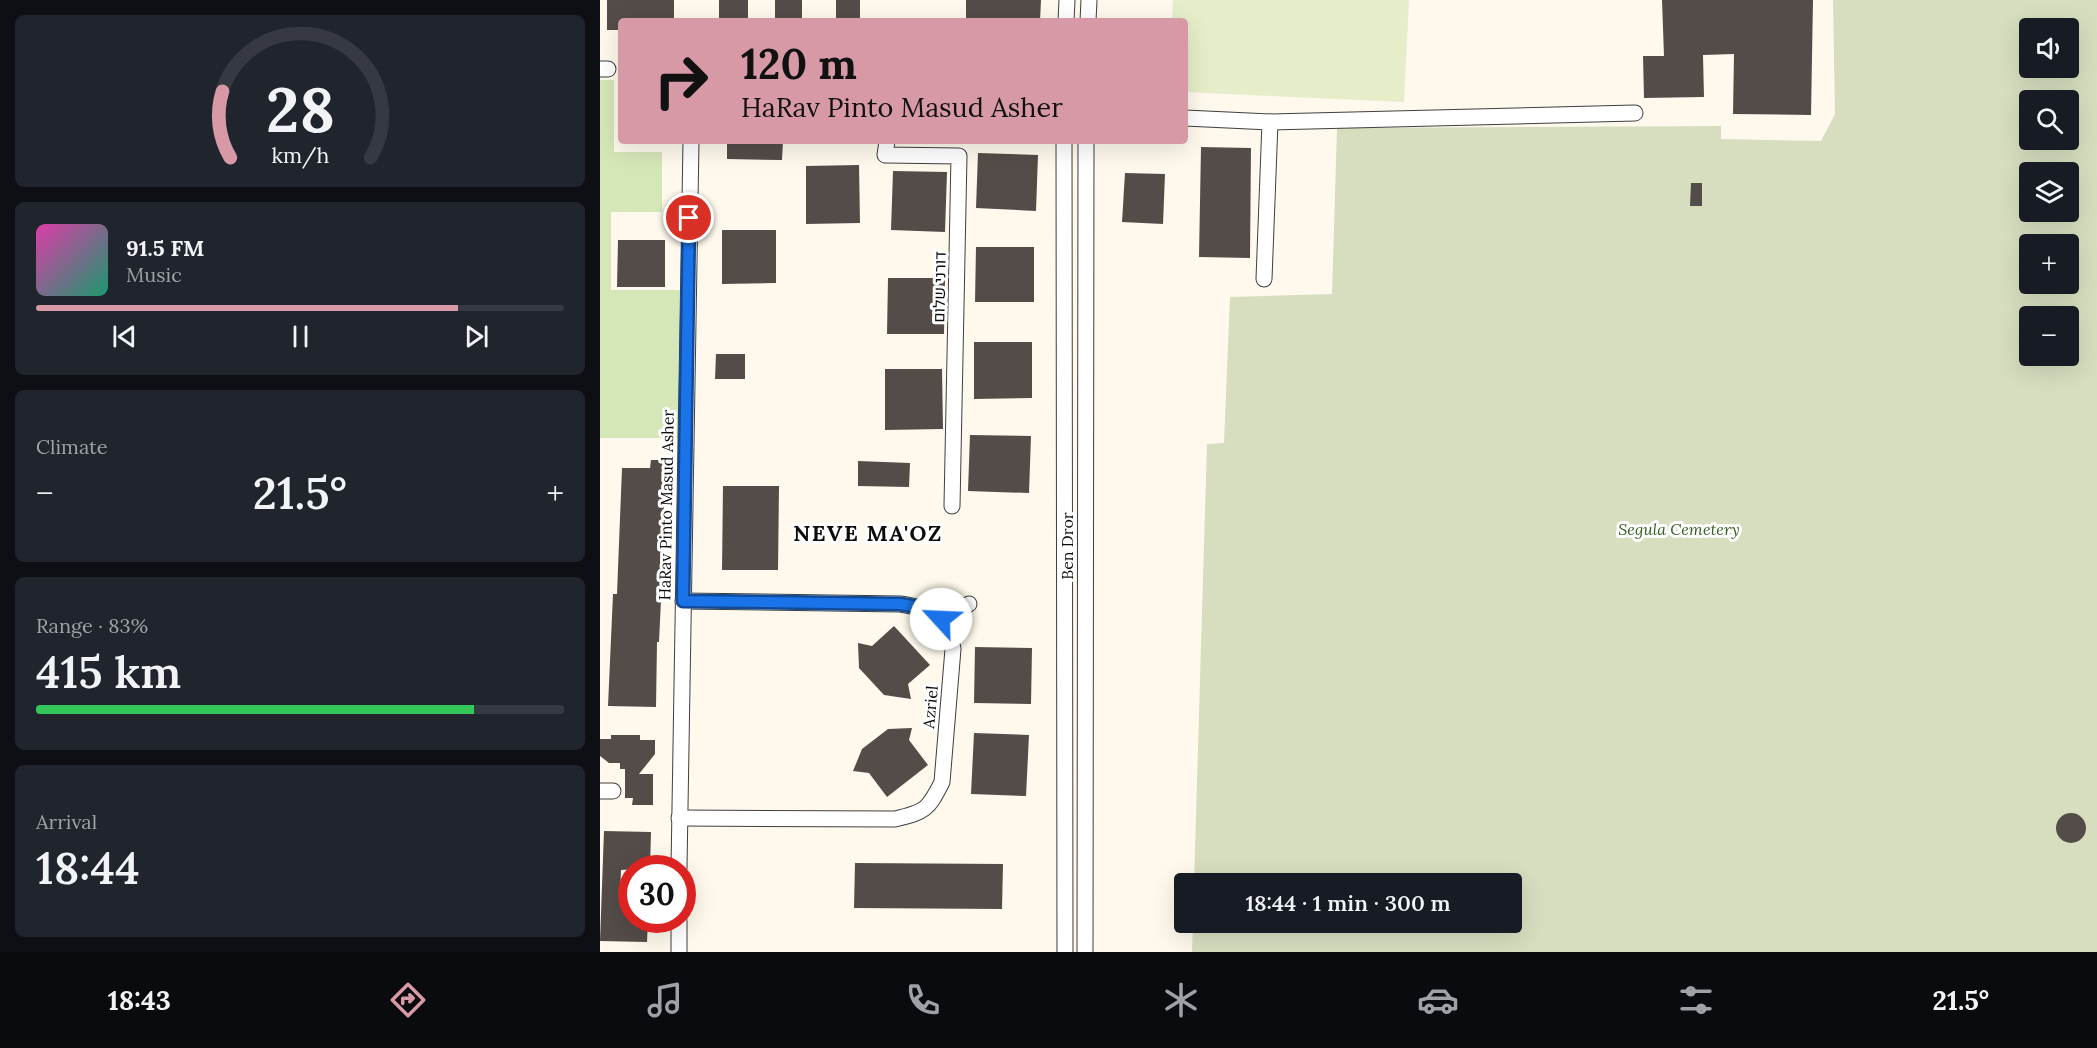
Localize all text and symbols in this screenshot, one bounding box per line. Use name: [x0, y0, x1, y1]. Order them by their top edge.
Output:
map controls: [2019, 18, 2079, 366]
button: sound: [2019, 18, 2079, 78]
text: 120 m: [741, 37, 857, 91]
icon: right: [642, 42, 720, 120]
text: 28: [266, 69, 334, 149]
text: HaRav Pinto Masud Asher: [741, 90, 1063, 124]
button: search: [2019, 90, 2079, 150]
text: km/h: [271, 142, 329, 170]
button: layers: [2019, 162, 2079, 222]
pin: [663, 192, 714, 243]
icon: arrive: [672, 201, 705, 234]
text: 91.5 FM: [126, 234, 204, 262]
button: +: [2019, 234, 2079, 294]
street label: דורני שלום: [928, 251, 950, 323]
text: Music: [126, 262, 182, 287]
button: −: [2019, 306, 2079, 366]
icon: previous: [108, 320, 141, 353]
icon: pause: [284, 320, 317, 353]
icon: next: [460, 320, 493, 353]
street label: HaRav Pinto Masud Asher: [654, 409, 678, 601]
text: Climate: [36, 434, 108, 459]
text: 21.5°: [253, 464, 347, 521]
text: −: [36, 472, 54, 514]
text: +: [547, 472, 564, 514]
street label: Ben Dror: [1057, 512, 1077, 580]
district label: NEVE MA'OZ: [793, 519, 943, 547]
park label: Segula Cemetery: [1618, 519, 1740, 539]
position arrow: [909, 587, 973, 651]
text: Range · 83%: [36, 613, 148, 638]
text: 415 km: [36, 643, 181, 700]
street label: Azriel: [918, 685, 942, 730]
text: Arrival: [36, 809, 97, 834]
text: 18:44: [36, 839, 140, 896]
speed limit sign: 30: [618, 855, 696, 933]
text: 18:44 · 1 min · 300 m: [1245, 889, 1451, 917]
icon: directions: [387, 979, 429, 1021]
icon: music: [644, 979, 686, 1021]
icon: phone: [902, 979, 944, 1021]
icon: climate: [1160, 979, 1202, 1021]
icon: car: [1417, 979, 1459, 1021]
icon: filters: [1675, 979, 1717, 1021]
text: 18:43: [108, 983, 171, 1017]
text: 21.5°: [1933, 983, 1989, 1017]

